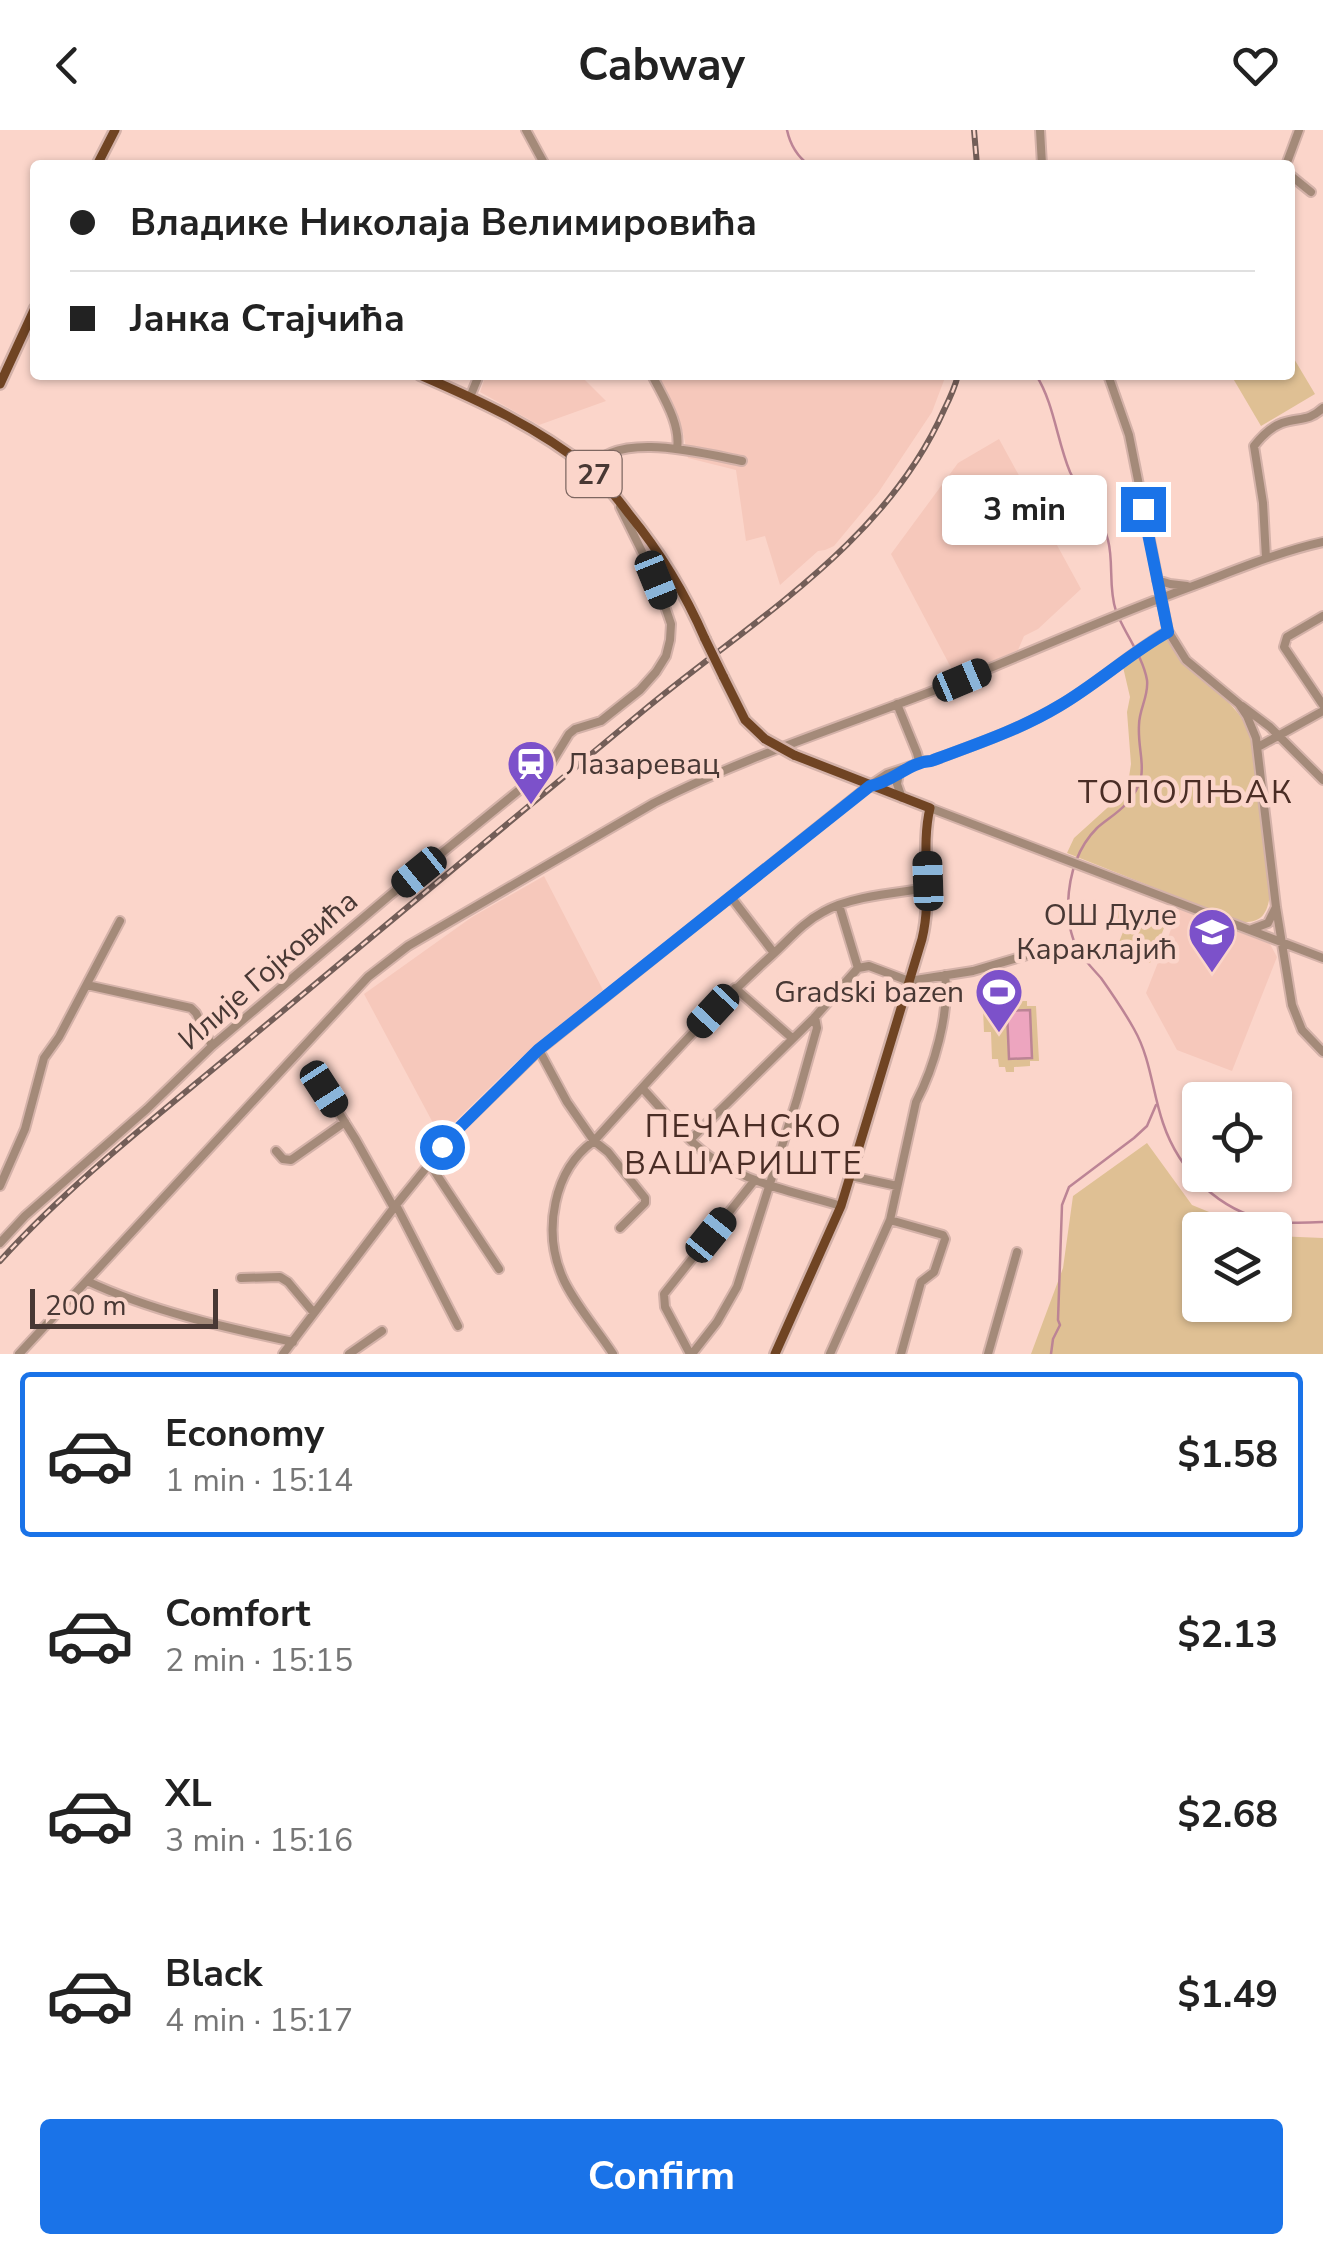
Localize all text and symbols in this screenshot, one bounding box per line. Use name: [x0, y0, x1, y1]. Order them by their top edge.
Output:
text: Cabway: [578, 35, 745, 96]
icon: back: [40, 38, 95, 93]
icon: heart: [1228, 38, 1283, 93]
text: Владике Николаја Велимировића: [130, 197, 757, 248]
text: Јанка Стајчића: [130, 293, 405, 344]
road number: 27: [566, 451, 622, 497]
callout: 3 min: [943, 474, 1108, 544]
route end: [1121, 487, 1166, 532]
text: 3 min: [983, 488, 1066, 531]
car: [631, 547, 681, 613]
car: [929, 654, 995, 706]
station icon: Лазаревац: [505, 738, 557, 806]
place label: Лазаревац: [566, 744, 720, 785]
district label: ТОПОЛЊАК: [1078, 771, 1294, 814]
car: [386, 841, 452, 903]
car: [912, 850, 944, 912]
street label: Илије Гојковића: [170, 881, 367, 1060]
place label: ОШ Дуле Караклајић: [1016, 895, 1177, 970]
school or university icon: ОШ Дуле Караклајић: [1186, 906, 1238, 974]
sports icon: Gradski bazen: [973, 966, 1025, 1034]
place label: Gradski bazen: [774, 972, 964, 1013]
car: [682, 979, 744, 1043]
car: [295, 1056, 353, 1122]
map controls: [1182, 1082, 1292, 1322]
button: locate: [1182, 1082, 1292, 1192]
district label: ПЕЧАНСКО ВАШАРИШТЕ: [624, 1105, 864, 1185]
route start: [420, 1125, 465, 1170]
car: [680, 1202, 742, 1268]
button: layers: [1182, 1212, 1292, 1322]
scale bar: [30, 1284, 218, 1328]
text: 200 m: [45, 1287, 127, 1325]
text: Economy: [165, 1408, 324, 1459]
icon: car: [45, 1410, 135, 1500]
text: $1.58: [1177, 1429, 1278, 1480]
text: 1 min · 15:14: [165, 1459, 353, 1502]
text: Comfort: [165, 1588, 310, 1639]
icon: car: [45, 1590, 135, 1680]
text: $2.13: [1177, 1609, 1278, 1660]
text: 2 min · 15:15: [165, 1639, 353, 1682]
text: XL: [165, 1768, 212, 1819]
icon: car: [45, 1770, 135, 1860]
text: $2.68: [1177, 1789, 1278, 1840]
text: 3 min · 15:16: [165, 1819, 353, 1862]
text: Black: [165, 1948, 262, 1999]
icon: car: [45, 1950, 135, 2040]
text: $1.49: [1177, 1969, 1278, 2020]
text: 4 min · 15:17: [165, 1999, 353, 2042]
button: Confirm: [40, 2119, 1283, 2234]

